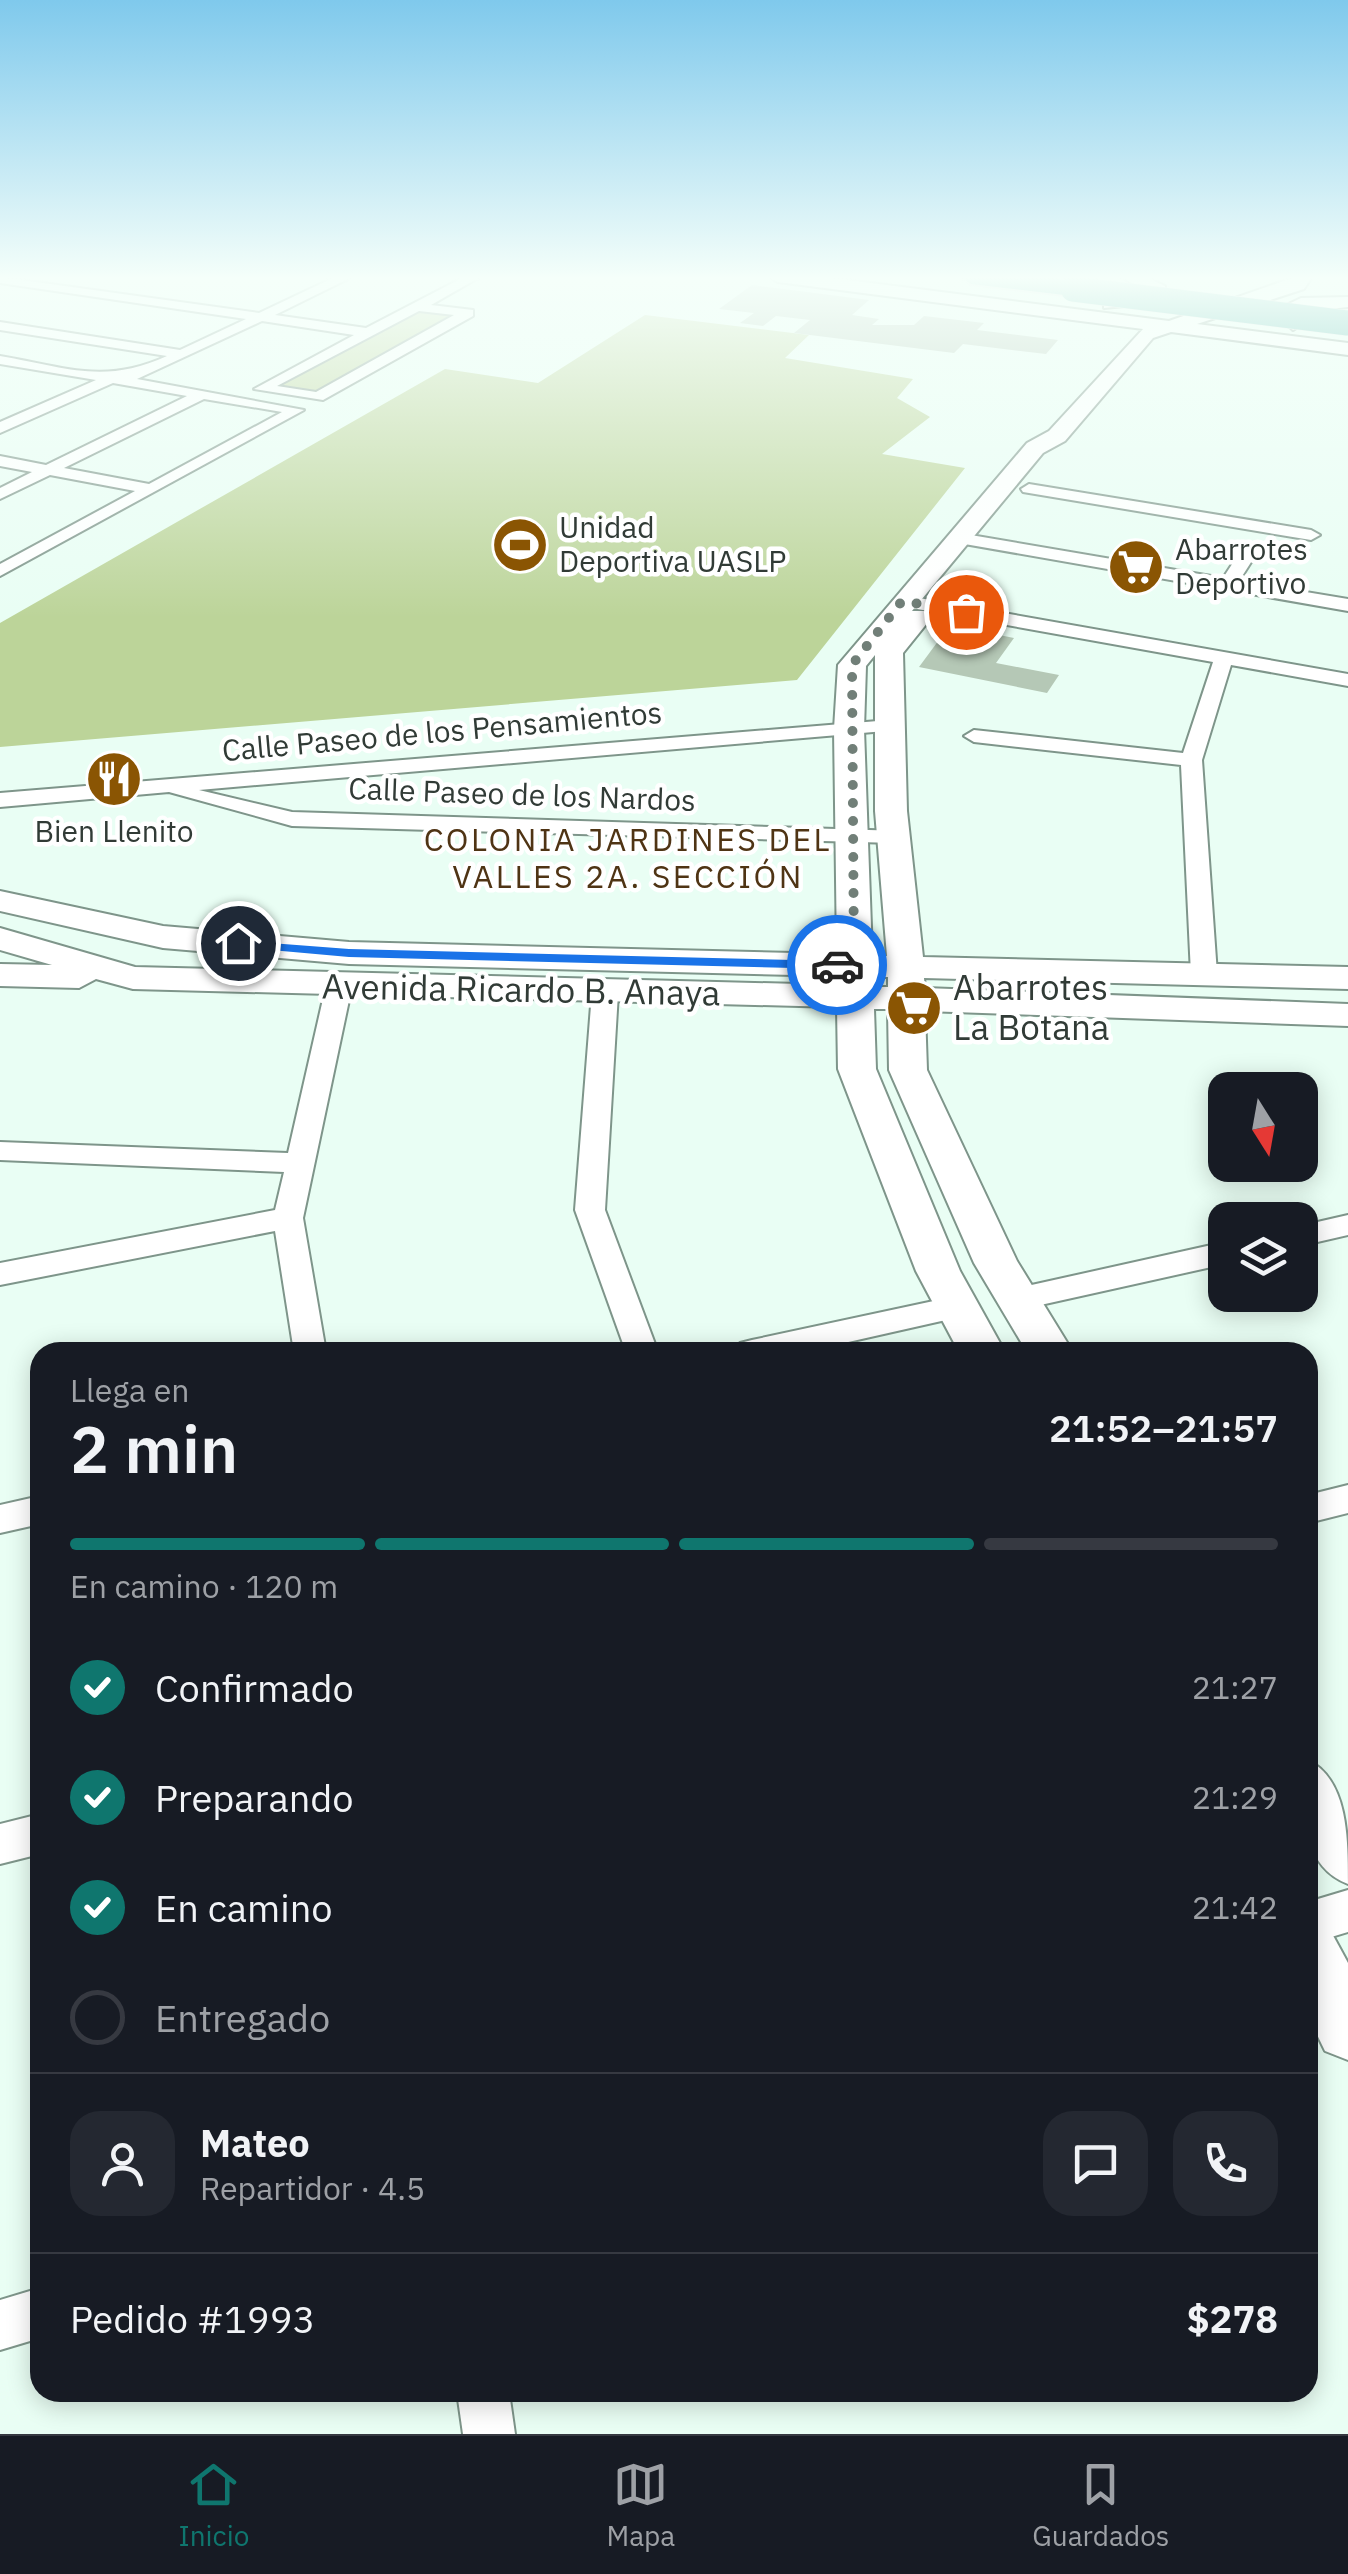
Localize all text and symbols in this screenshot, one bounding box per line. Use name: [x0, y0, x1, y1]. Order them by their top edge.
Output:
place label: Unidad Deportiva UASLP: [559, 507, 786, 580]
sports icon: Unidad Deportiva UASLP: [490, 515, 550, 575]
place label: Abarrotes Deportivo: [1175, 529, 1308, 602]
supermarket icon: Abarrotes Deportivo: [1106, 537, 1166, 597]
pin: [924, 570, 1009, 655]
icon: bag: [939, 585, 994, 640]
street label: Calle Paseo de los Pensamientos: [220, 692, 664, 769]
restaurant icon: Bien Llenito: [84, 749, 144, 809]
street label: Calle Paseo de los Nardos: [348, 768, 696, 819]
place label: Bien Llenito: [34, 811, 194, 850]
district label: COLONIA JARDINES DEL VALLES 2A. SECCIÓN: [424, 818, 832, 897]
pin: [196, 901, 281, 986]
courier: [787, 915, 887, 1015]
icon: home: [211, 916, 266, 971]
icon: car: [810, 938, 865, 993]
street label: Avenida Ricardo B. Anaya: [321, 963, 721, 1015]
place label: Abarrotes La Botana: [953, 964, 1109, 1050]
supermarket icon: Abarrotes La Botana: [884, 978, 944, 1038]
north arrow: [1208, 1072, 1318, 1182]
map controls: [1208, 1072, 1318, 1312]
button: layers: [1208, 1202, 1318, 1312]
text: Llega en: [70, 1369, 190, 1411]
text: 21:52–21:57: [1049, 1403, 1278, 1452]
text: 2 min: [70, 1406, 238, 1491]
text: En camino · 120 m: [70, 1565, 338, 1607]
icon: check: [70, 1660, 125, 1715]
text: Confirmado: [155, 1663, 354, 1712]
text: 21:27: [1192, 1666, 1278, 1708]
icon: check: [70, 1770, 125, 1825]
text: Preparando: [155, 1773, 354, 1822]
text: 21:29: [1192, 1776, 1278, 1818]
icon: check: [70, 1880, 125, 1935]
text: En camino: [155, 1883, 333, 1932]
text: 21:42: [1192, 1886, 1278, 1928]
text: Entregado: [155, 1993, 330, 2042]
button: person: [70, 2111, 175, 2216]
button: chat: [1043, 2111, 1148, 2216]
button: phone: [1173, 2111, 1278, 2216]
text: Mateo: [200, 2118, 310, 2167]
text: Repartidor · 4.5: [200, 2167, 425, 2209]
text: Pedido #1993: [70, 2294, 315, 2343]
text: $278: [1187, 2294, 1278, 2343]
tab: Inicio: [179, 2457, 249, 2554]
tab: Mapa: [606, 2457, 675, 2554]
tab: Guardados: [1032, 2457, 1169, 2554]

